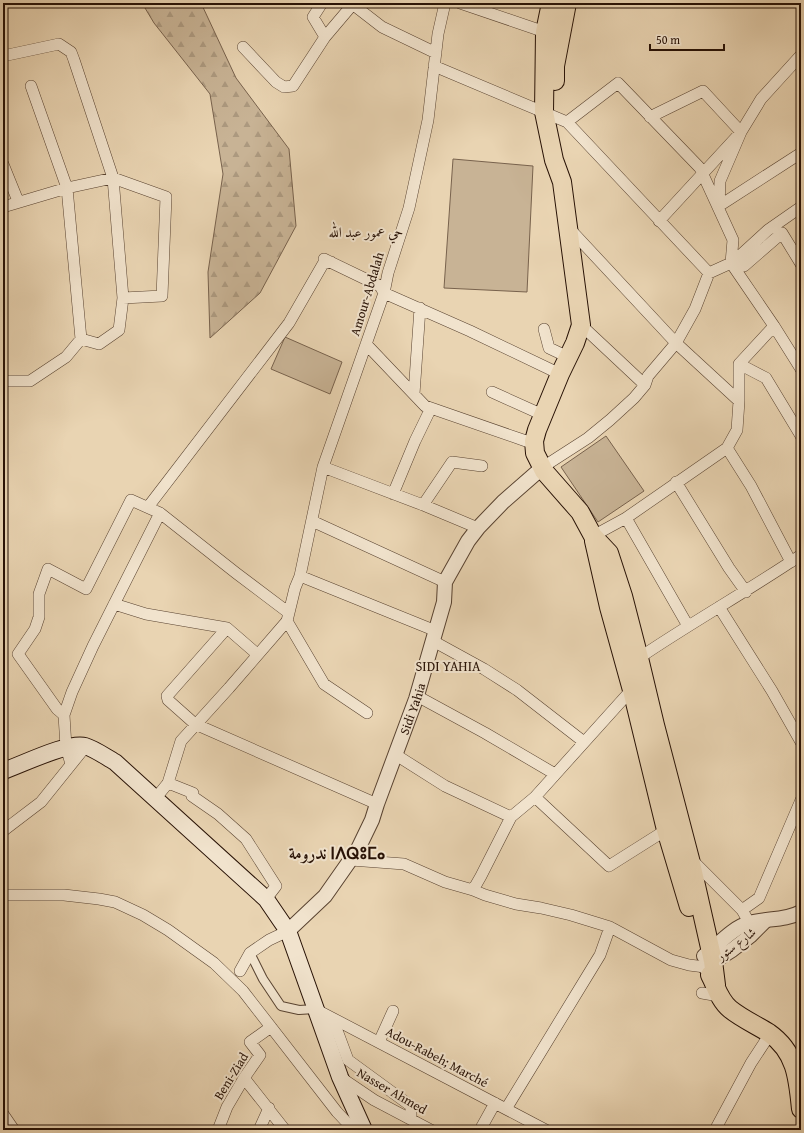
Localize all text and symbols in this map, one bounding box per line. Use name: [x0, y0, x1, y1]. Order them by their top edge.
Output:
scale bar: [650, 26, 724, 52]
text: 50 m: [656, 31, 680, 48]
district label: حي عمور عبد الله: [329, 221, 403, 244]
street label: Amour-Abdalah: [345, 249, 389, 338]
district label: SIDI YAHIA: [416, 656, 481, 676]
street label: Sidi Yahia: [394, 680, 430, 737]
district label: ندرومة ⵏⴷⵕⵓⵎⴰ: [289, 840, 385, 865]
street label: شارع ستور: [710, 923, 761, 968]
street label: Adou-Rabeh; Marché: [382, 1022, 492, 1092]
street label: Beni-Ziad: [209, 1049, 253, 1103]
street label: Nasser Ahmed: [353, 1063, 431, 1119]

